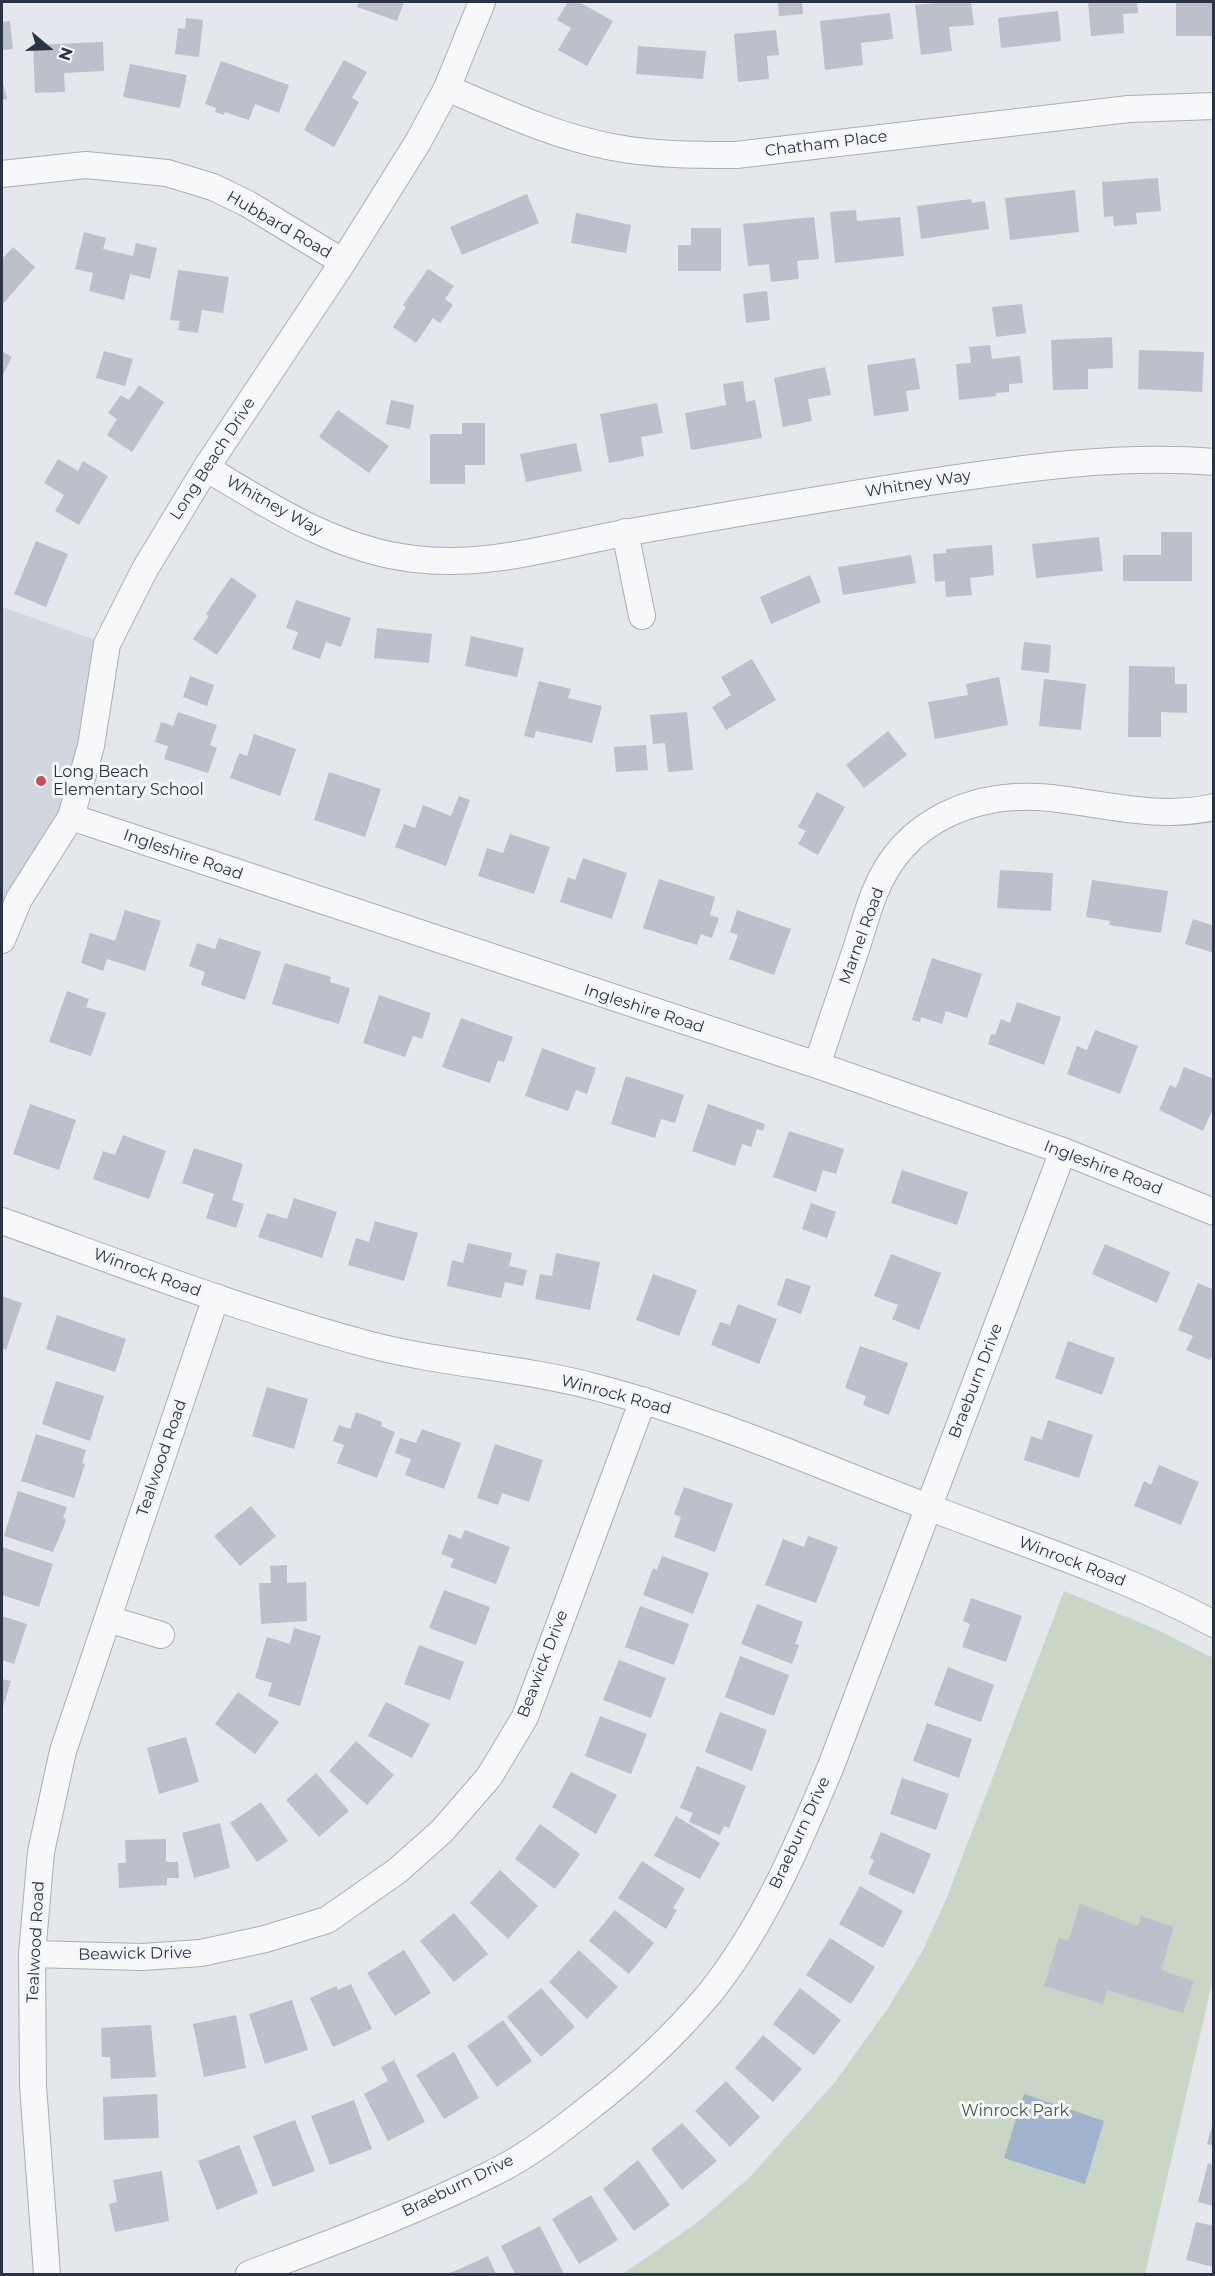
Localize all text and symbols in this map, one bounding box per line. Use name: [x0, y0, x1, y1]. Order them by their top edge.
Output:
north arrow: [18, 18, 78, 78]
text: N: [54, 45, 77, 63]
street label: Chatham Place: [764, 127, 888, 161]
street label: Hubbard Road: [223, 187, 335, 263]
street label: Long Beach Drive: [166, 394, 260, 524]
street label: Whitney Way: [864, 466, 972, 502]
street label: Whitney Way: [223, 472, 325, 540]
place label: Long Beach Elementary School: [53, 762, 204, 800]
marker: Long Beach Elementary School: [34, 774, 48, 788]
street label: Ingleshire Road: [121, 826, 245, 884]
street label: Marnel Road: [836, 885, 888, 987]
street label: Ingleshire Road: [581, 980, 707, 1038]
street label: Ingleshire Road: [1041, 1137, 1165, 1199]
street label: Winrock Road: [90, 1245, 204, 1301]
street label: Braeburn Drive: [945, 1321, 1007, 1441]
street label: Winrock Road: [559, 1371, 673, 1419]
street label: Tealwood Road: [133, 1397, 191, 1519]
street label: Winrock Road: [1016, 1533, 1128, 1591]
street label: Beawick Drive: [514, 1607, 572, 1721]
street label: Braeburn Drive: [766, 1774, 834, 1892]
street label: Tealwood Road: [23, 1880, 49, 2004]
street label: Beawick Drive: [78, 1943, 192, 1965]
park label: Winrock Park: [961, 2101, 1069, 2121]
street label: Braeburn Drive: [399, 2151, 517, 2221]

